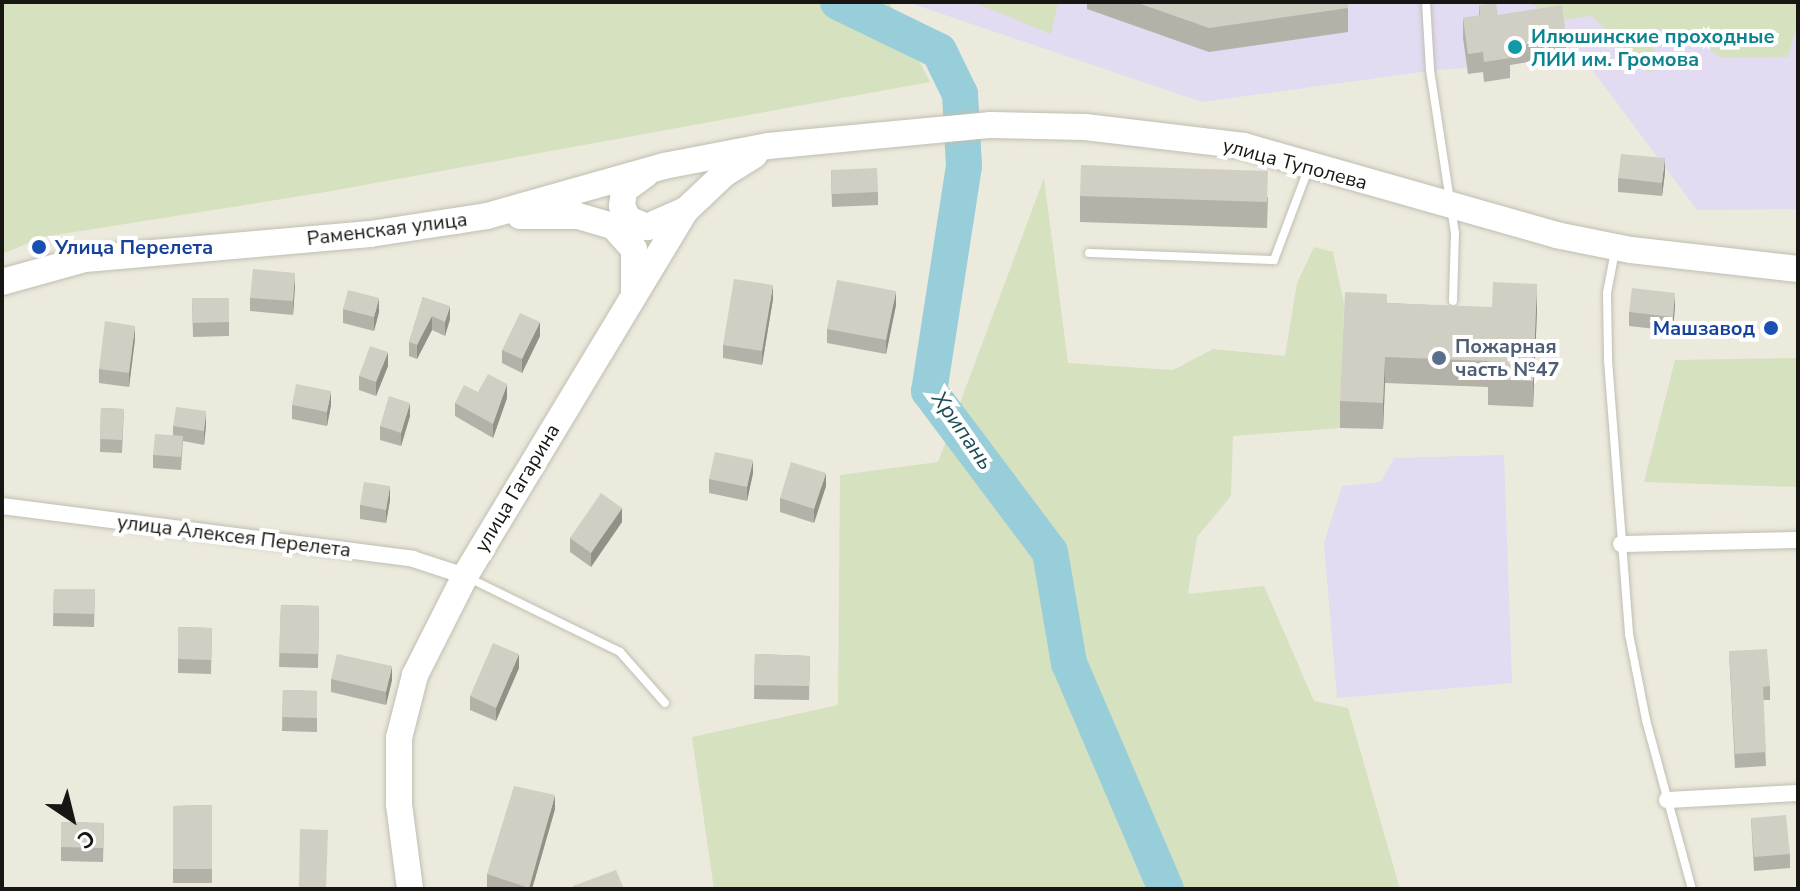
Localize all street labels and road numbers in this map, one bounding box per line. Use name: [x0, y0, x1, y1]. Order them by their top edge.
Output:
street label: улица Туполева: [1220, 133, 1370, 195]
street label: Раменская улица: [305, 207, 469, 251]
street label: улица Гагарина: [469, 420, 565, 556]
street label: улица Алексея Перелета: [116, 510, 352, 562]

